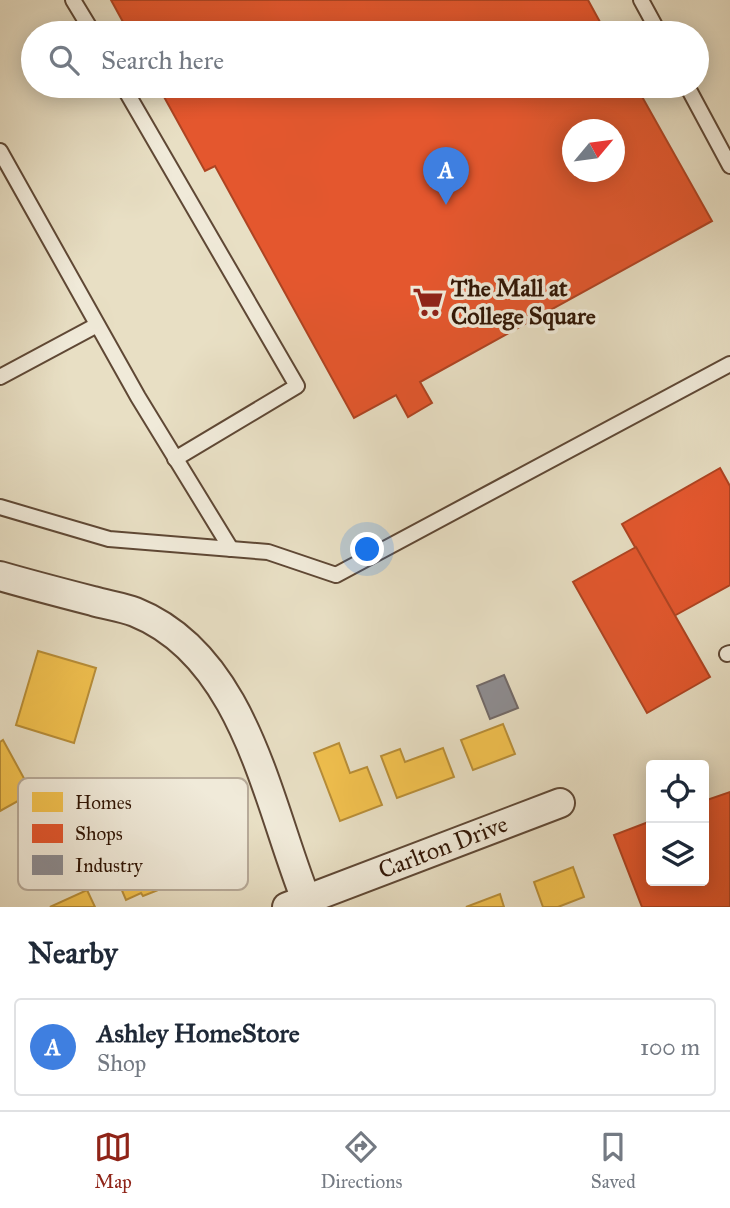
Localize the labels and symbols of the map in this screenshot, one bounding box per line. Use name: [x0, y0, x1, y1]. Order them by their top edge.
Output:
north arrow: [562, 119, 625, 182]
pin: A: [423, 147, 469, 205]
place label: The Mall at College Square: [450, 273, 596, 331]
supermarket icon: The Mall at College Square: [411, 285, 445, 319]
your location: [350, 532, 384, 566]
legend: [18, 778, 248, 890]
text: Homes: [75, 791, 132, 814]
street label: Carlton Drive: [374, 809, 512, 885]
text: Shops: [75, 822, 123, 845]
text: Industry: [75, 854, 144, 877]

